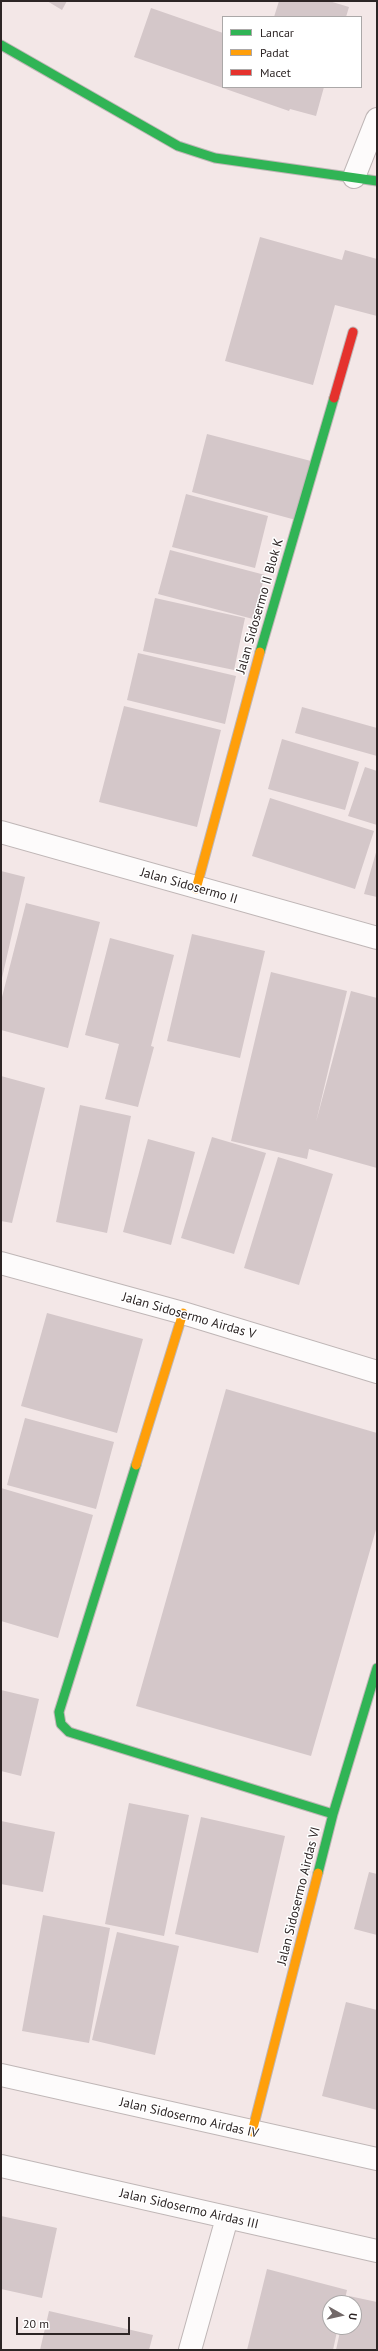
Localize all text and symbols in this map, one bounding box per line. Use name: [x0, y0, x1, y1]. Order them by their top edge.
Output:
legend: [222, 16, 362, 88]
text: Lancar: [260, 25, 294, 40]
text: Padat: [260, 45, 289, 60]
text: Macet: [260, 65, 291, 80]
street label: Jalan Sidosermo II Blok K: [233, 537, 287, 675]
street label: Jalan Sidosermo II: [139, 865, 239, 907]
street label: Jalan Sidosermo Airdas V: [120, 1289, 258, 1343]
street label: Jalan Sidosermo Airdas VI: [274, 1825, 324, 1967]
street label: Jalan Sidosermo Airdas IV: [118, 2094, 260, 2142]
street label: Jalan Sidosermo Airdas III: [118, 2185, 260, 2233]
north arrow: [322, 2295, 362, 2335]
scale bar: [18, 2309, 132, 2335]
text: U: [345, 2312, 360, 2321]
text: 20 m: [23, 2316, 49, 2331]

